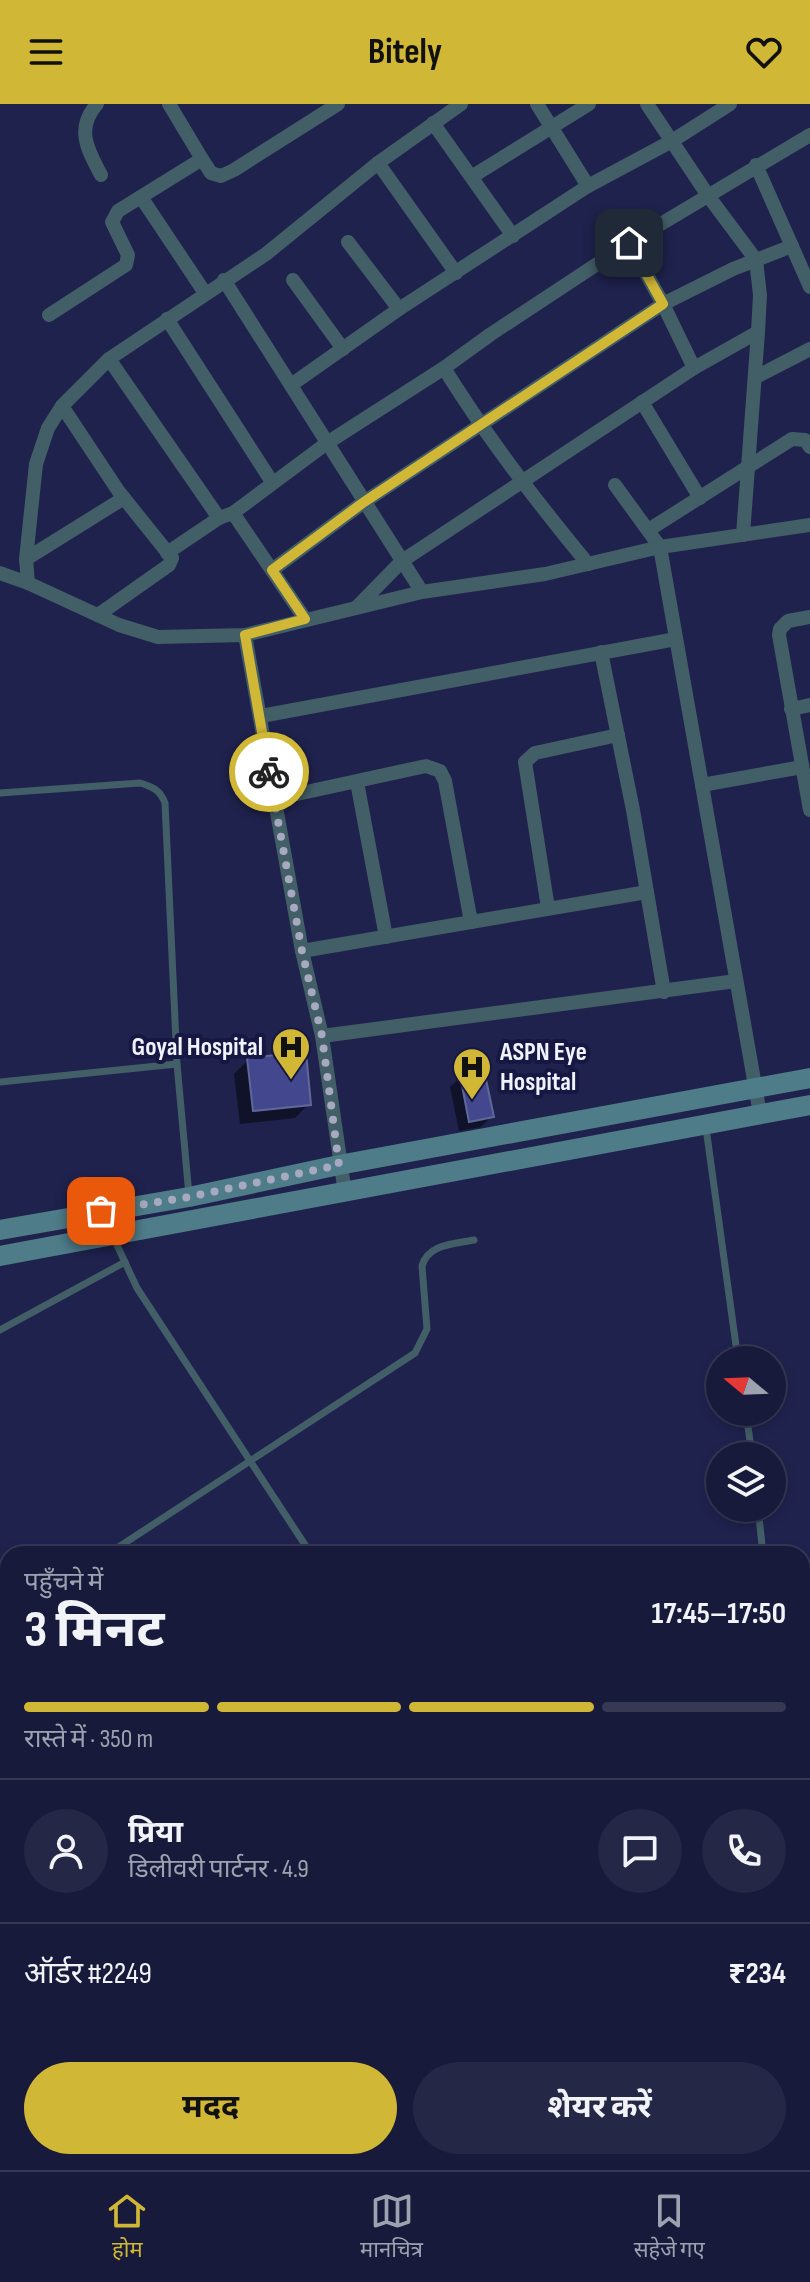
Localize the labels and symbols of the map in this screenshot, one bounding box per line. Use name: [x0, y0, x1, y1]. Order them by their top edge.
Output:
pin: [595, 209, 663, 277]
courier: [229, 732, 309, 812]
hospital icon: Goyal Hospital: [270, 1026, 312, 1081]
place label: Goyal Hospital: [132, 1032, 263, 1063]
place label: ASPN Eye Hospital: [499, 1037, 587, 1098]
hospital icon: ASPN Eye Hospital: [451, 1046, 493, 1101]
pin: [67, 1177, 135, 1245]
north arrow: [706, 1346, 786, 1426]

